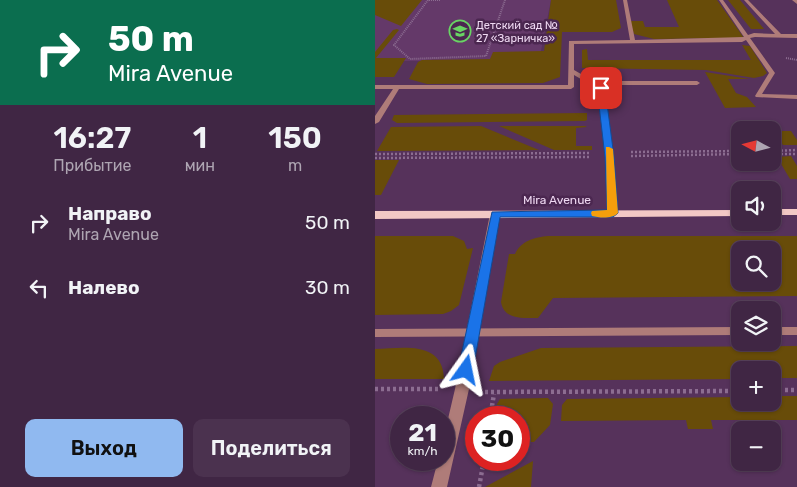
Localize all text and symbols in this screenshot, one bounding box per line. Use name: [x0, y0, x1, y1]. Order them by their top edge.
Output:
text: 50 m: [108, 18, 194, 60]
school or university icon: Детский сад № 27 «Зарничка»: [448, 19, 472, 43]
place label: Детский сад № 27 «Зарничка»: [476, 19, 558, 45]
icon: right: [25, 20, 90, 85]
text: Mira Avenue: [108, 60, 233, 87]
pin: [580, 67, 622, 109]
icon: arrive: [587, 74, 615, 102]
text: 16:27: [53, 120, 131, 156]
text: 1: [193, 120, 207, 156]
text: 150: [268, 120, 322, 156]
north arrow: [731, 121, 781, 171]
map controls: [731, 121, 781, 471]
text: Прибытие: [53, 156, 131, 175]
text: мин: [185, 156, 215, 175]
text: m: [288, 156, 302, 175]
button: sound: [731, 181, 781, 231]
street label: Mira Avenue: [523, 193, 591, 207]
text: Направо: [68, 202, 152, 225]
icon: right: [25, 209, 53, 237]
text: 50 m: [305, 211, 350, 234]
text: Mira Avenue: [68, 225, 159, 244]
button: search: [731, 241, 781, 291]
icon: left: [25, 274, 53, 302]
text: Налево: [68, 276, 140, 299]
text: 30 m: [305, 276, 350, 299]
button: layers: [731, 301, 781, 351]
position arrow: [439, 343, 491, 395]
button: +: [731, 361, 781, 411]
speed limit sign: 30: [465, 406, 530, 471]
text: 21: [408, 418, 437, 447]
button: Выход: [25, 419, 183, 477]
button: Поделиться: [193, 419, 350, 477]
button: −: [731, 421, 781, 471]
text: km/h: [408, 444, 437, 458]

